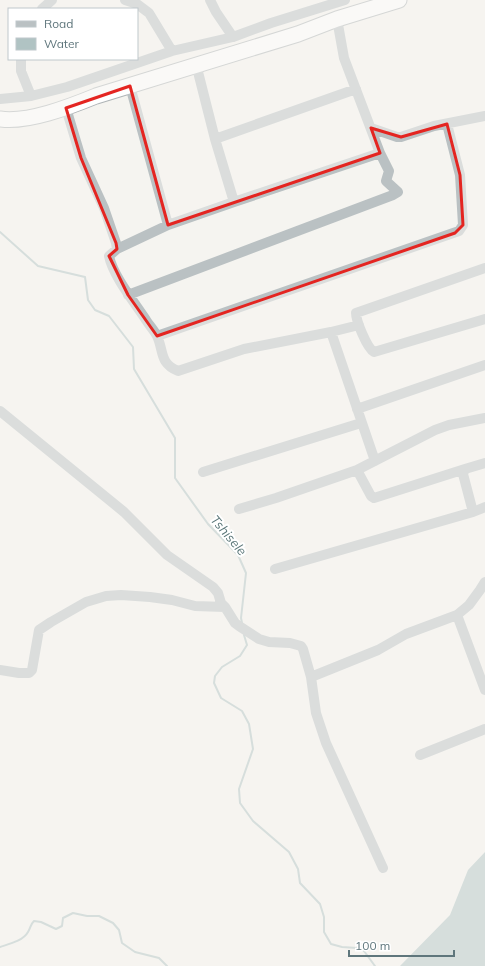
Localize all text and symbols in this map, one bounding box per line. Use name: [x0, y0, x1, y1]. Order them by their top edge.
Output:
legend: [8, 8, 138, 60]
text: Road: [44, 16, 73, 31]
text: Water: [44, 36, 80, 51]
water label: Tshisele: [208, 512, 250, 558]
scale bar: [349, 932, 454, 958]
text: 100 m: [355, 938, 390, 953]

